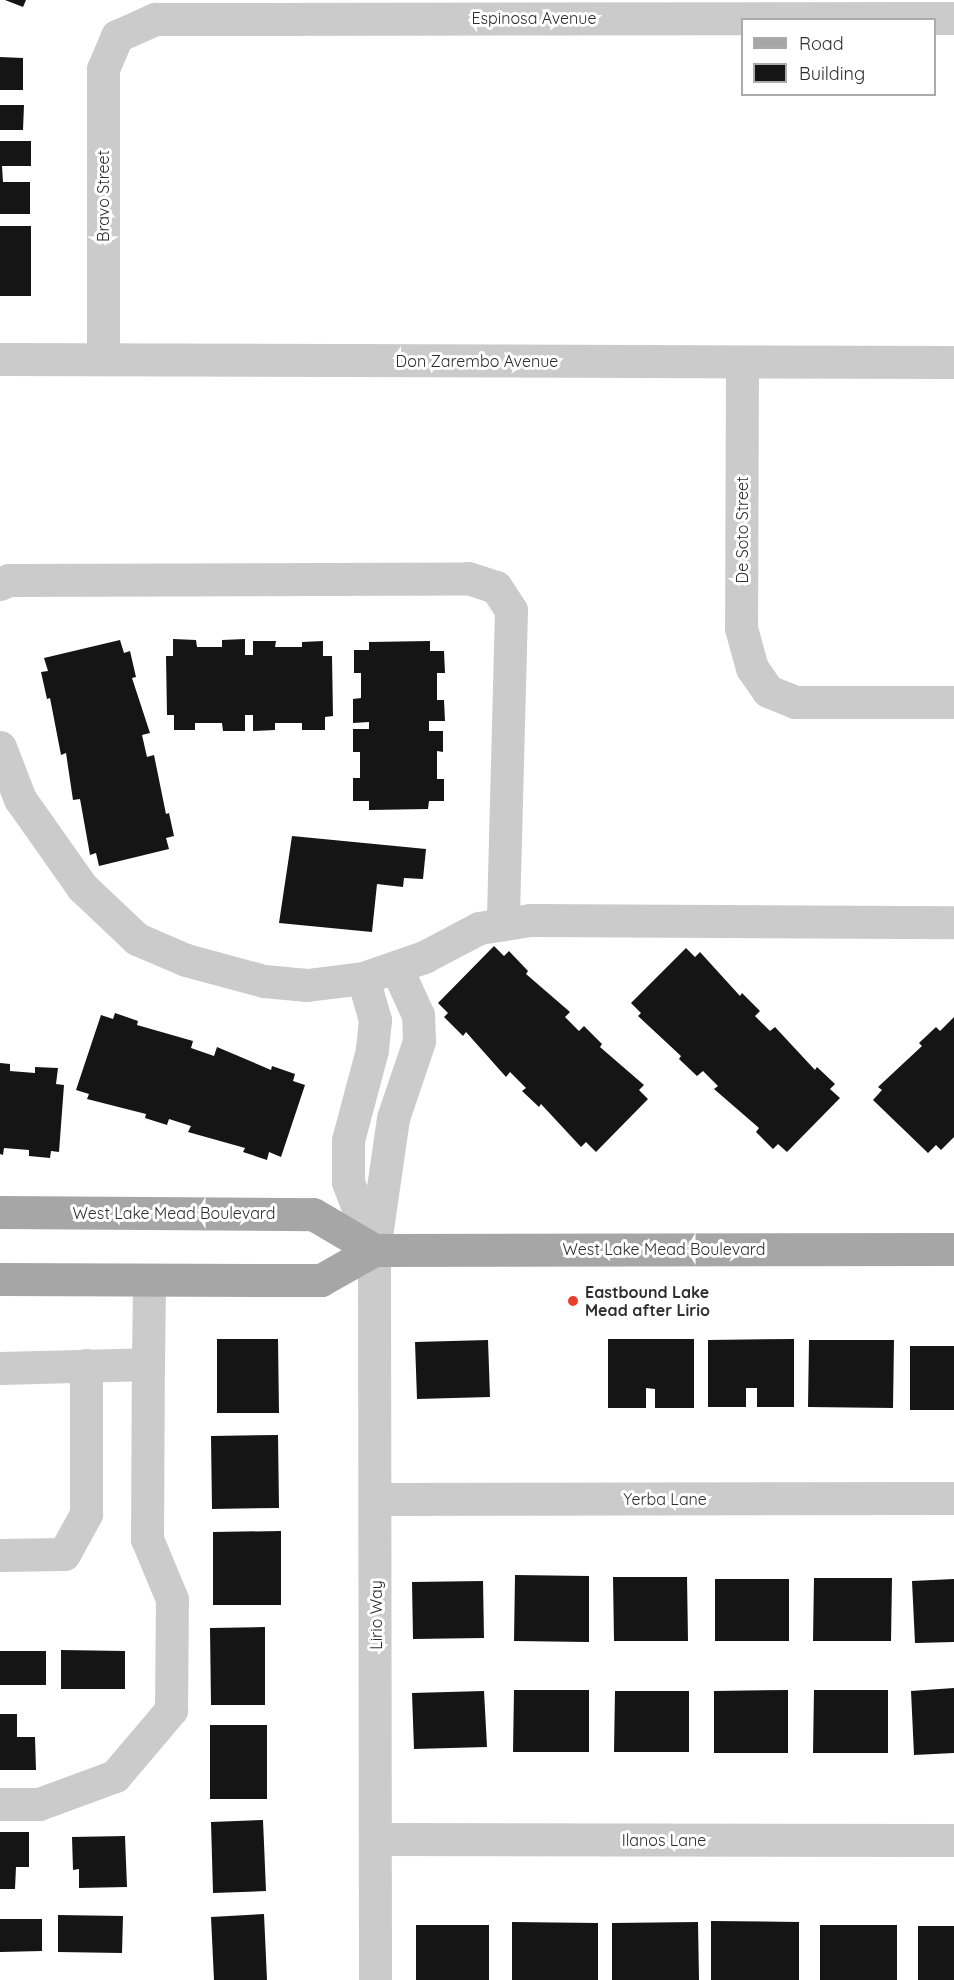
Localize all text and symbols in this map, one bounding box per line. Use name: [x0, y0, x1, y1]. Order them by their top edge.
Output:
street label: Espinosa Avenue: [471, 8, 597, 28]
legend: [741, 18, 936, 96]
text: Road: [799, 32, 844, 55]
text: Building: [799, 62, 865, 85]
street label: Bravo Street: [93, 150, 113, 242]
street label: Don Zarembo Avenue: [396, 351, 558, 371]
street label: De Soto Street: [732, 477, 752, 583]
street label: West Lake Mead Boulevard: [73, 1203, 275, 1223]
street label: West Lake Mead Boulevard: [563, 1239, 765, 1259]
place label: Eastbound Lake Mead after Lirio: [585, 1282, 710, 1320]
marker: Eastbound Lake Mead after Lirio: [566, 1294, 580, 1308]
street label: Yerba Lane: [623, 1489, 707, 1509]
street label: Lirio Way: [366, 1580, 386, 1650]
street label: Ilanos Lane: [622, 1830, 706, 1850]

